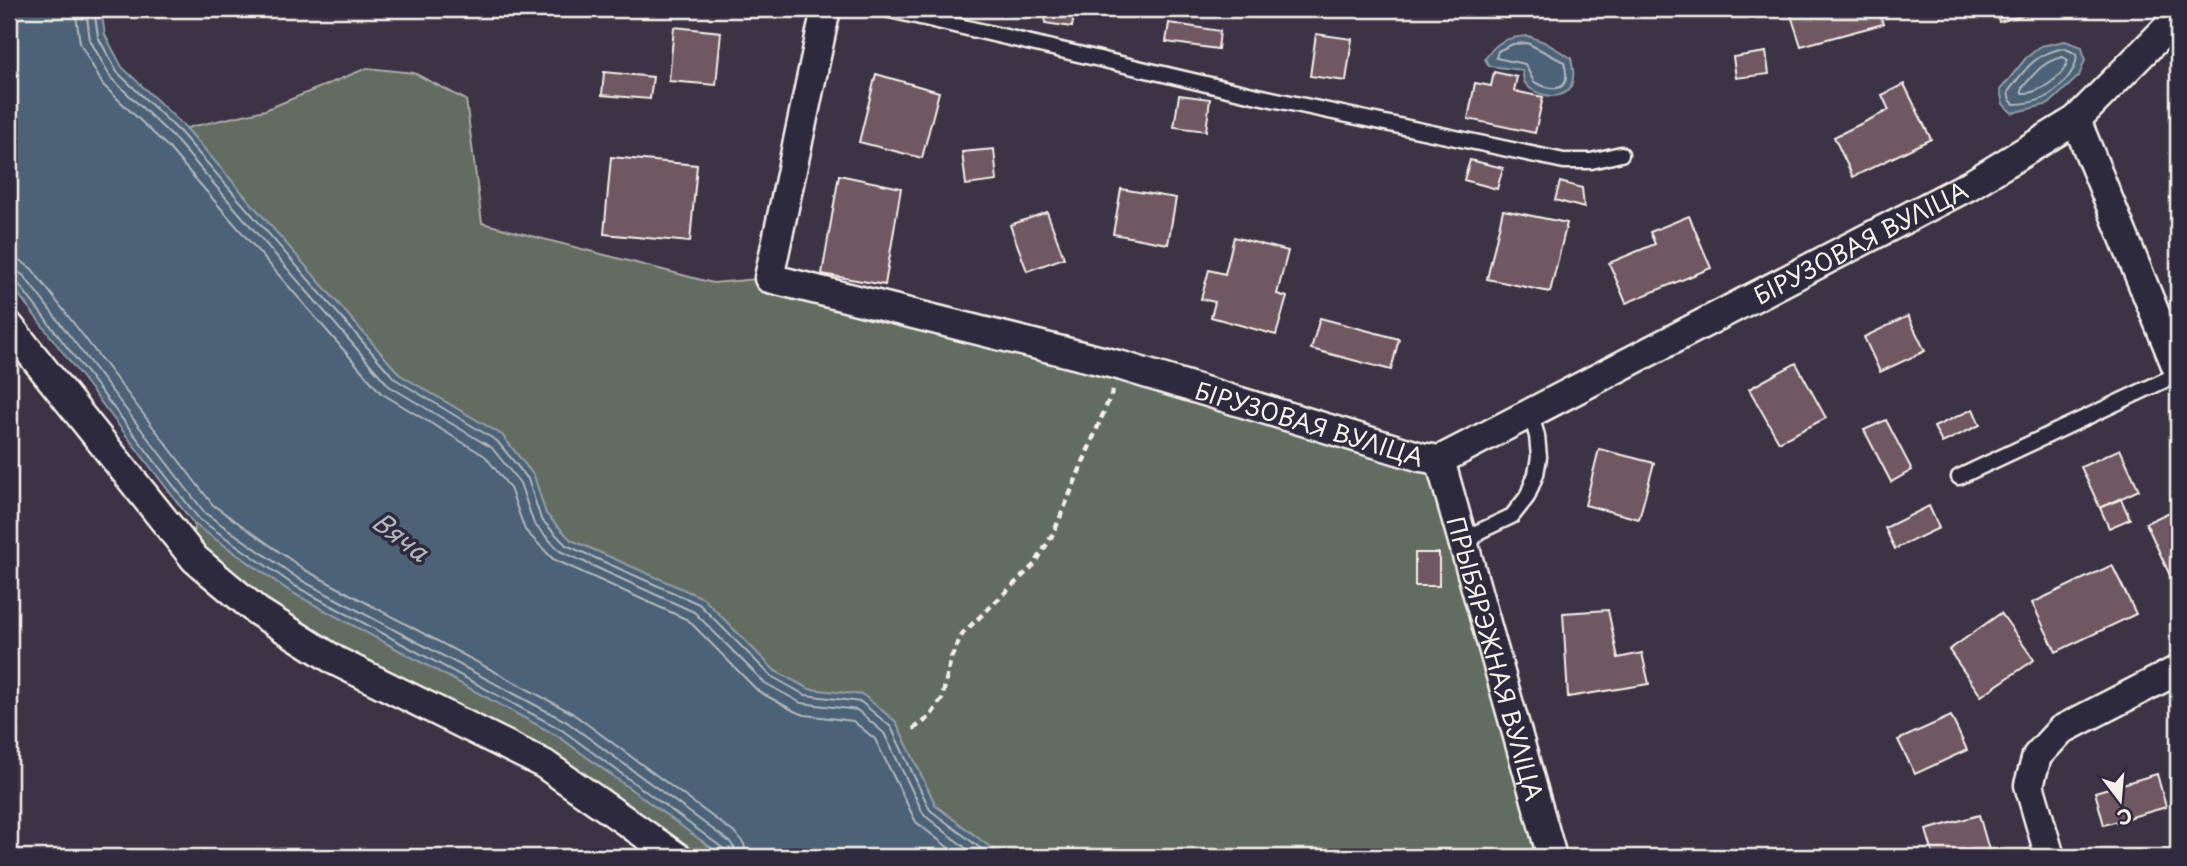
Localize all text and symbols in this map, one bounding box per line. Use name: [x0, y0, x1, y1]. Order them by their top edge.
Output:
street label: БІРУЗОВАЯ ВУЛІЦА: [1747, 171, 1974, 313]
street label: БІРУЗОВАЯ ВУЛІЦА: [1191, 371, 1428, 475]
water label: Вяча: [365, 502, 438, 571]
street label: ПРЫБЯРЭЖНАЯ ВУЛІЦА: [1439, 512, 1553, 805]
north arrow: [2086, 764, 2156, 834]
text: С: [2114, 802, 2136, 833]

